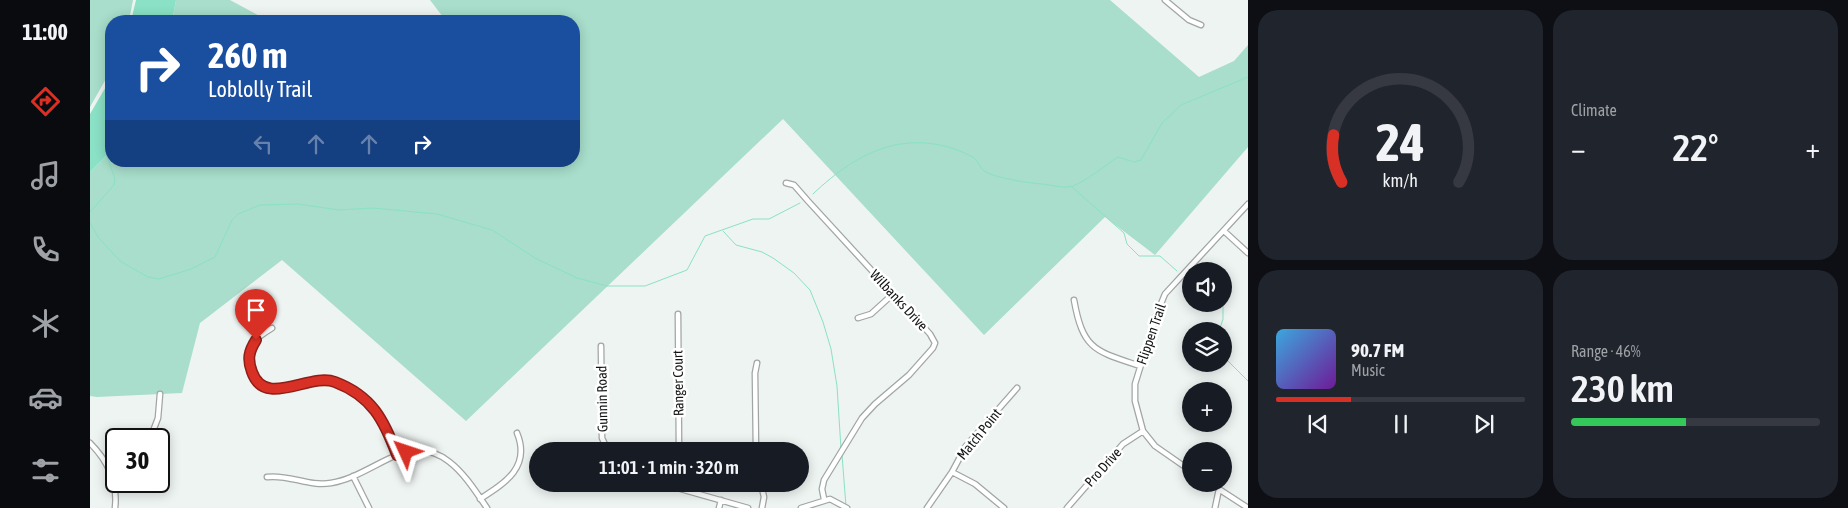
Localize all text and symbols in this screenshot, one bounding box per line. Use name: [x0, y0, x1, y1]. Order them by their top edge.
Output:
text: 11:00: [22, 19, 68, 45]
icon: right: [125, 35, 190, 100]
text: 260 m: [208, 35, 287, 75]
text: Loblolly Trail: [208, 76, 312, 102]
icon: directions: [28, 84, 63, 119]
text: Climate: [1571, 101, 1617, 119]
text: 24: [1376, 112, 1425, 172]
text: 22°: [1672, 126, 1719, 169]
icon: left: [249, 130, 277, 158]
icon: ahead: [302, 130, 330, 158]
icon: ahead: [355, 130, 383, 158]
icon: right: [408, 130, 436, 158]
text: −: [1571, 132, 1586, 164]
text: +: [1805, 132, 1820, 164]
icon: music: [28, 158, 63, 193]
text: km/h: [1383, 170, 1418, 191]
icon: phone: [28, 232, 63, 267]
map controls: [1182, 262, 1232, 492]
button: sound: [1182, 262, 1232, 312]
street label: Wilbanks Drive: [867, 266, 931, 334]
pin: [235, 289, 277, 340]
icon: arrive: [242, 296, 270, 324]
street label: Flippen Trail: [1133, 301, 1169, 367]
icon: climate: [28, 306, 63, 341]
button: layers: [1182, 322, 1232, 372]
text: 90.7 FM: [1351, 339, 1404, 361]
text: Range · 46%: [1571, 342, 1641, 360]
street label: Ranger Court: [669, 350, 687, 416]
text: Music: [1351, 361, 1385, 379]
street label: Gunnin Road: [593, 366, 611, 432]
text: 230 km: [1571, 367, 1674, 410]
icon: car: [28, 380, 63, 415]
button: +: [1182, 382, 1232, 432]
street label: Match Point: [954, 405, 1004, 463]
icon: previous: [1304, 410, 1332, 438]
icon: pause: [1387, 410, 1415, 438]
icon: next: [1470, 410, 1498, 438]
position arrow: [379, 425, 431, 477]
speed limit sign: 30: [105, 428, 170, 493]
button: −: [1182, 442, 1232, 492]
street label: Pro Drive: [1081, 444, 1125, 490]
icon: filters: [28, 453, 63, 488]
text: 11:01 · 1 min · 320 m: [599, 456, 739, 478]

